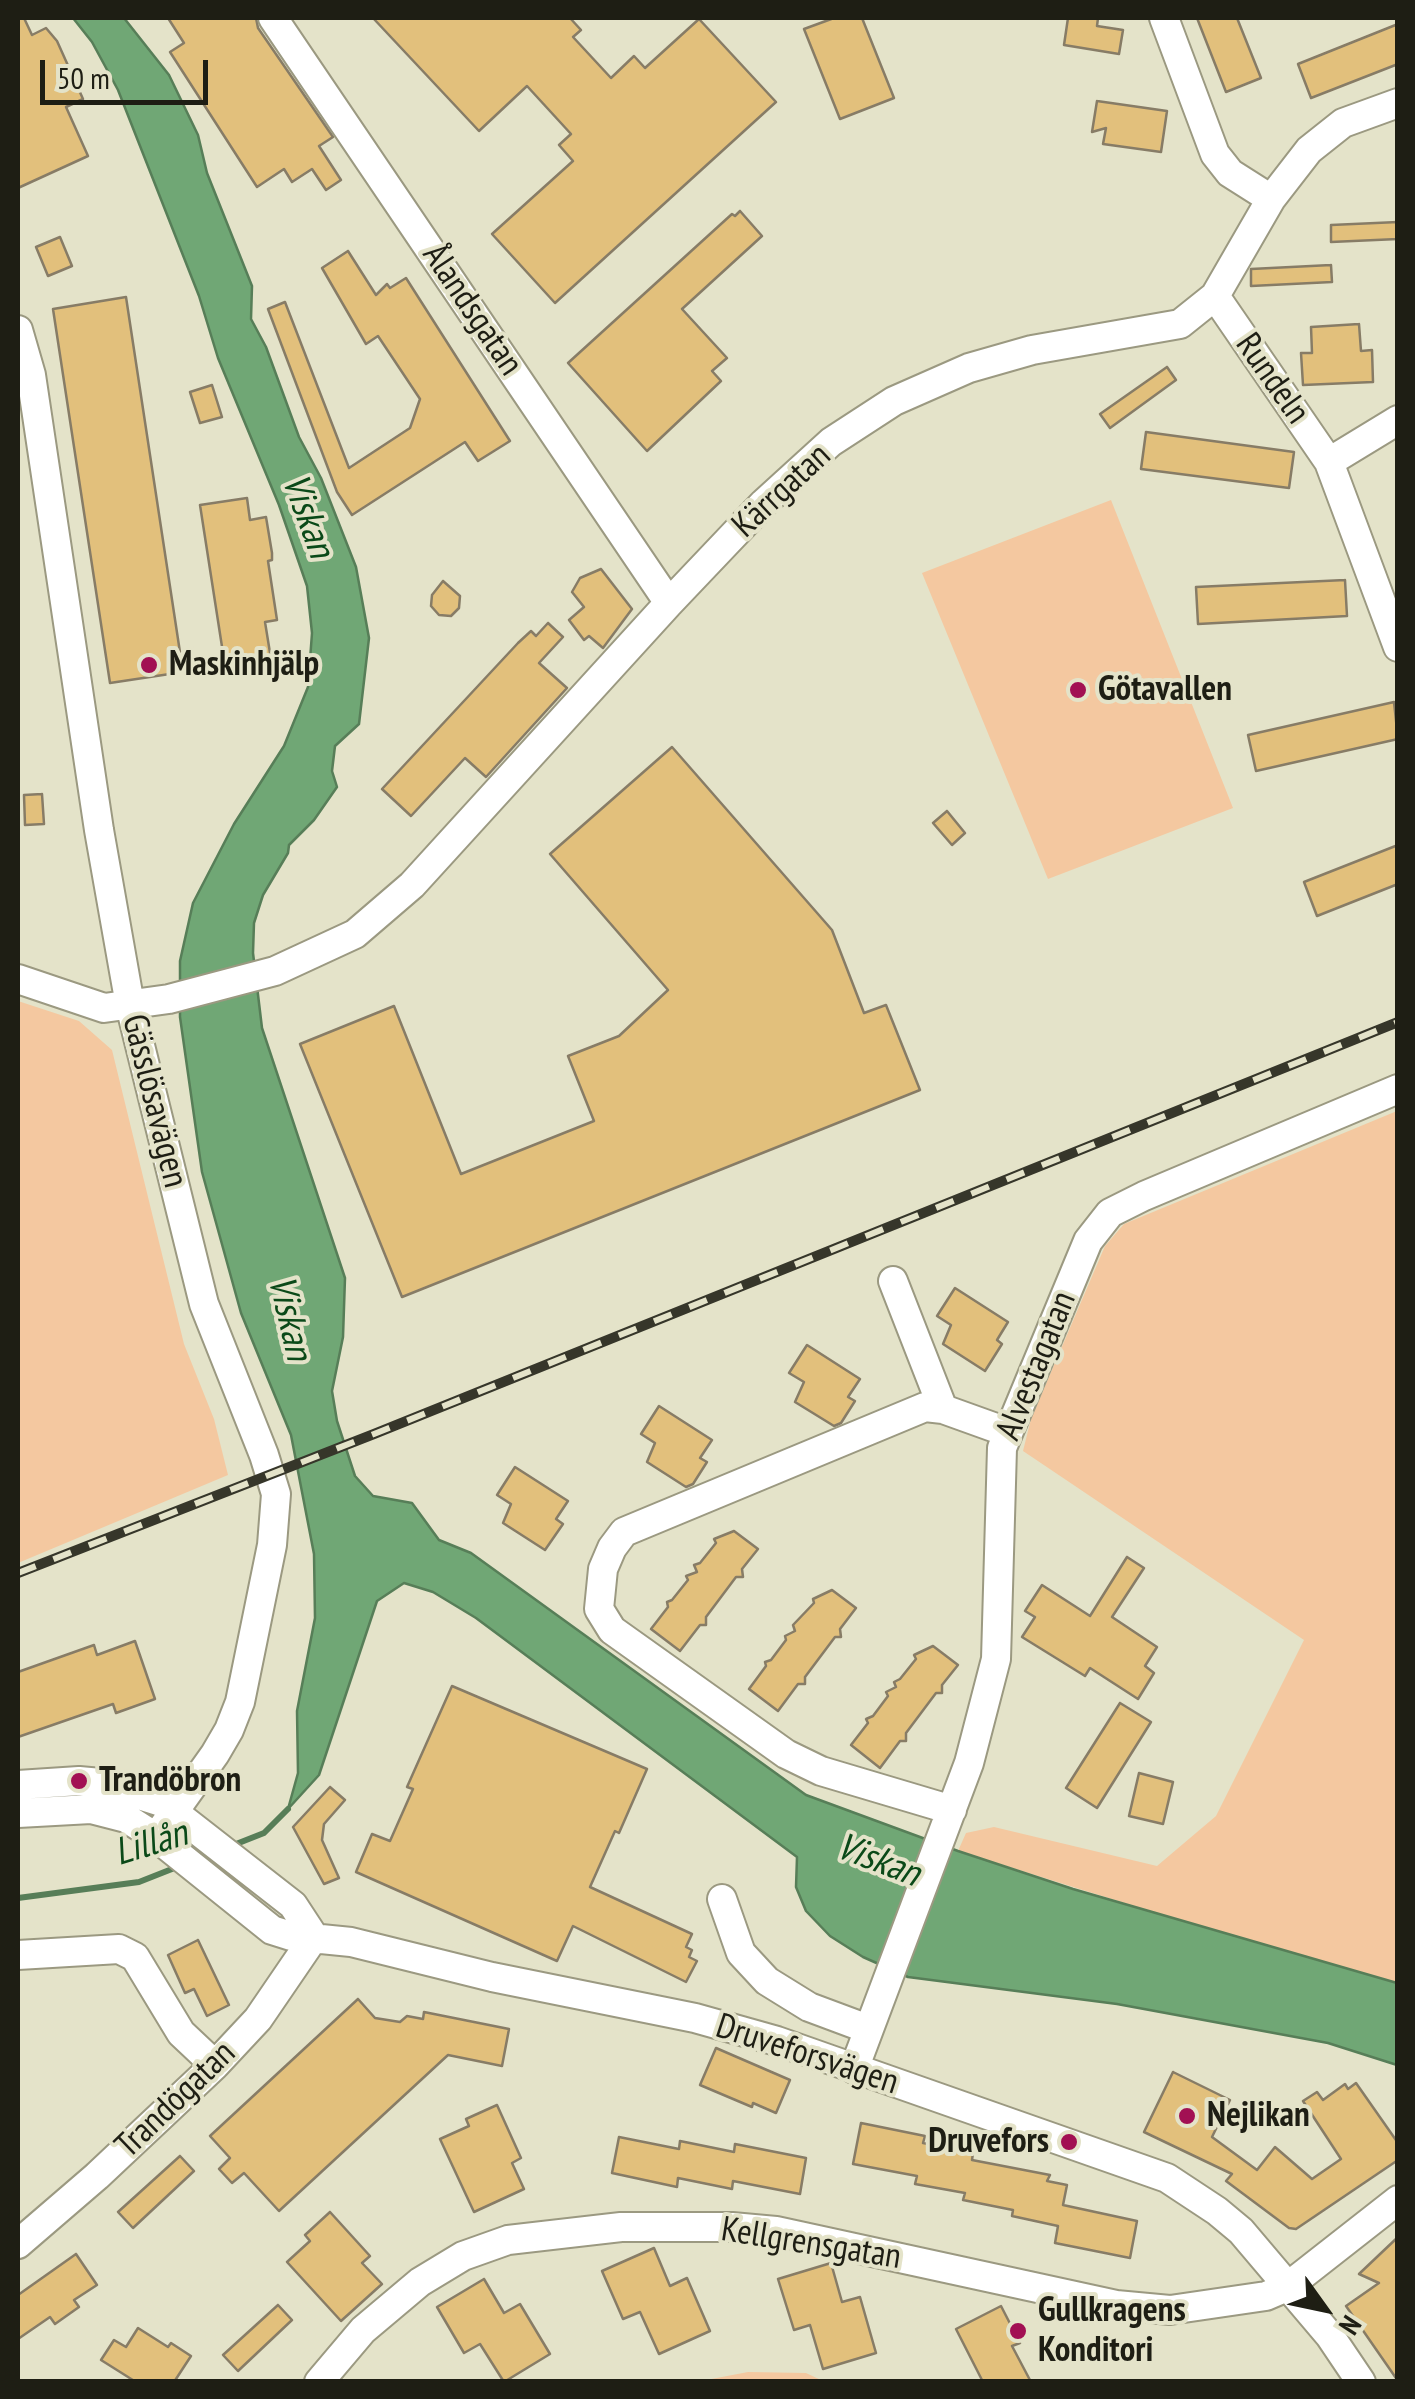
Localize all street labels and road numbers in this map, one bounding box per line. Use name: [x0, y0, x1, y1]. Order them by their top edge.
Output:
street label: Ålandsgatan: [413, 236, 531, 384]
street label: Rundeln: [1226, 326, 1318, 432]
street label: Kärrgatan: [724, 435, 840, 547]
street label: Gässlösavägen: [112, 1010, 196, 1192]
street label: Alvestagatan: [988, 1286, 1086, 1446]
street label: Druveforsvägen: [711, 2006, 903, 2104]
street label: Trandögatan: [107, 2033, 245, 2167]
street label: Kellgrensgatan: [718, 2209, 904, 2279]

